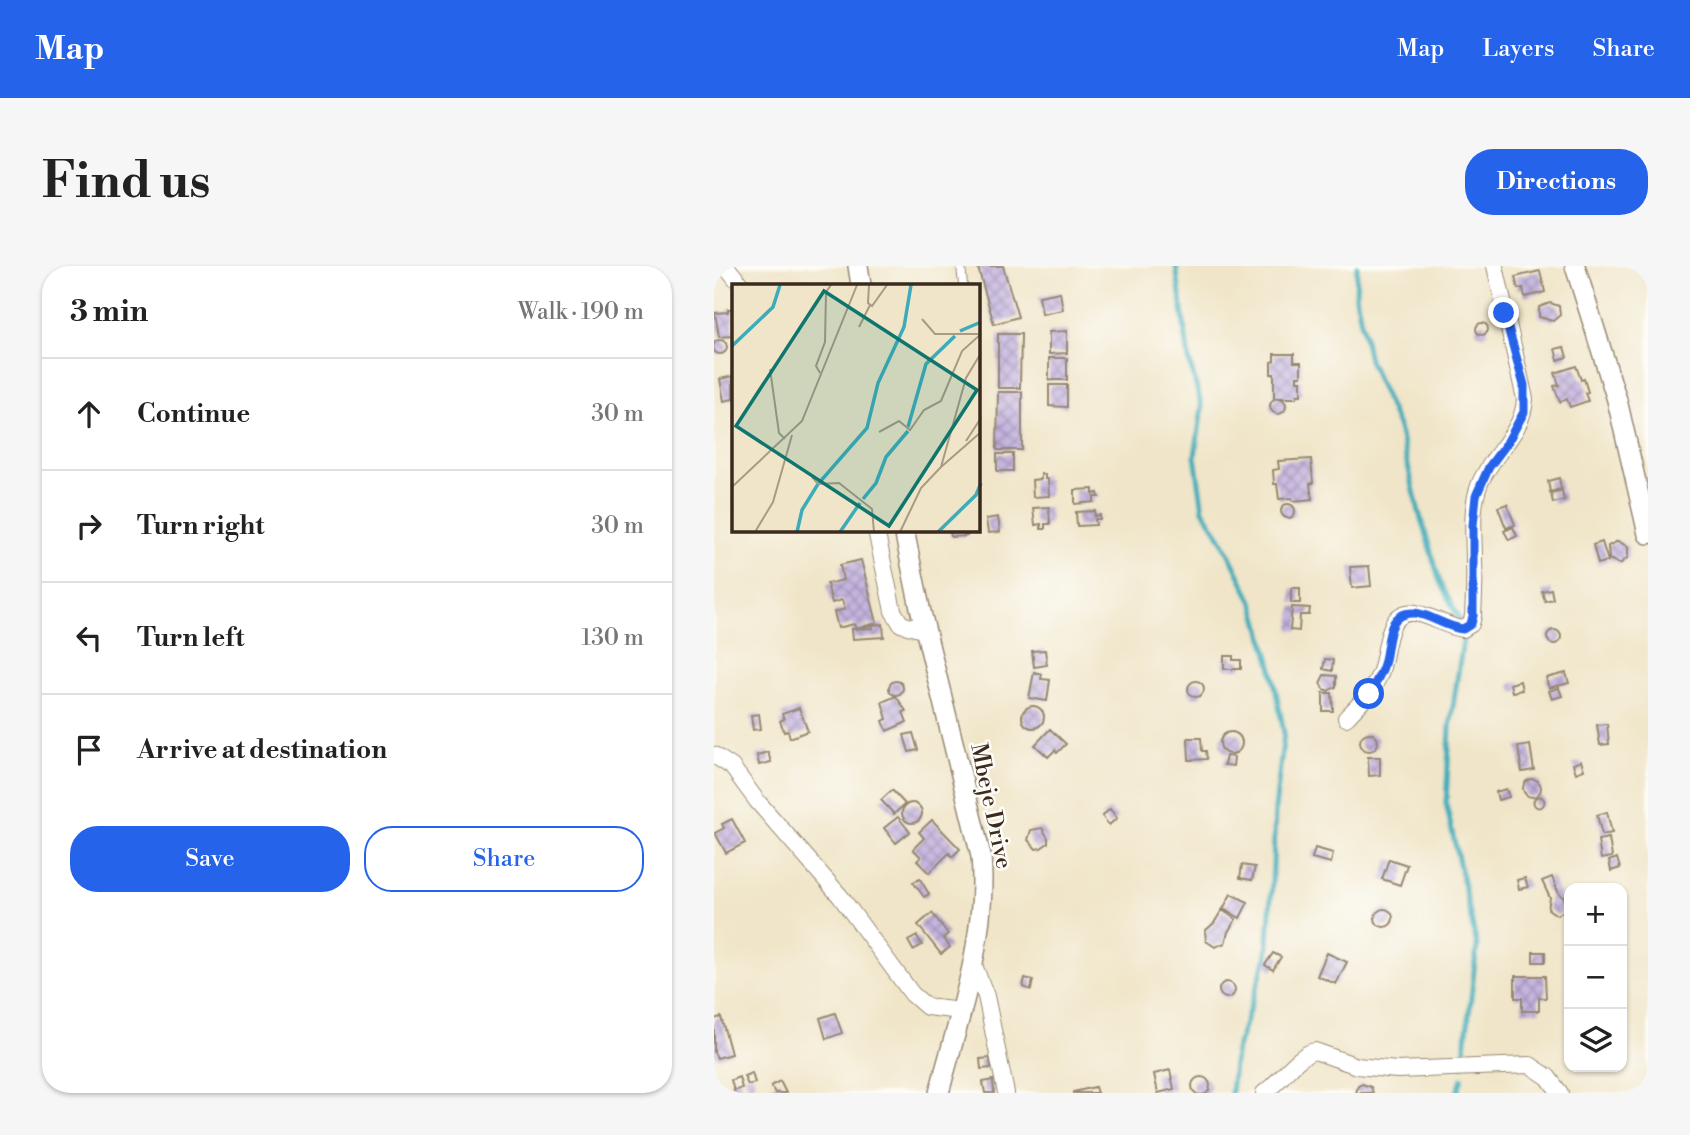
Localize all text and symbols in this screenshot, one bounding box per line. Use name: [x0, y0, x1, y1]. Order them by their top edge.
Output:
text: Map: [35, 29, 104, 70]
text: Map: [1397, 34, 1444, 64]
text: Layers: [1482, 34, 1554, 64]
text: Share: [1592, 34, 1655, 64]
button: Directions: [1465, 149, 1648, 215]
text: Find us: [42, 152, 211, 213]
inset map: [732, 284, 980, 532]
text: 3 min: [70, 293, 148, 331]
route end: [1488, 297, 1519, 328]
text: Walk · 190 m: [518, 298, 644, 326]
icon: ahead: [70, 395, 108, 433]
text: Continue: [137, 398, 250, 430]
text: 30 m: [591, 400, 644, 428]
icon: right: [70, 507, 108, 545]
text: Turn right: [137, 510, 265, 542]
text: 30 m: [591, 512, 644, 540]
icon: left: [70, 619, 108, 657]
text: Turn left: [137, 622, 245, 654]
text: 130 m: [581, 624, 644, 652]
route start: [1353, 678, 1384, 709]
icon: arrive: [70, 731, 108, 769]
text: Arrive at destination: [137, 734, 387, 766]
street label: Mbeje Drive: [964, 741, 1018, 871]
button: Save: [70, 826, 350, 892]
button: Share: [364, 826, 644, 892]
map controls: [1564, 883, 1627, 1072]
button: +: [1564, 883, 1627, 946]
button: −: [1564, 946, 1627, 1009]
button: layers: [1564, 1009, 1627, 1072]

